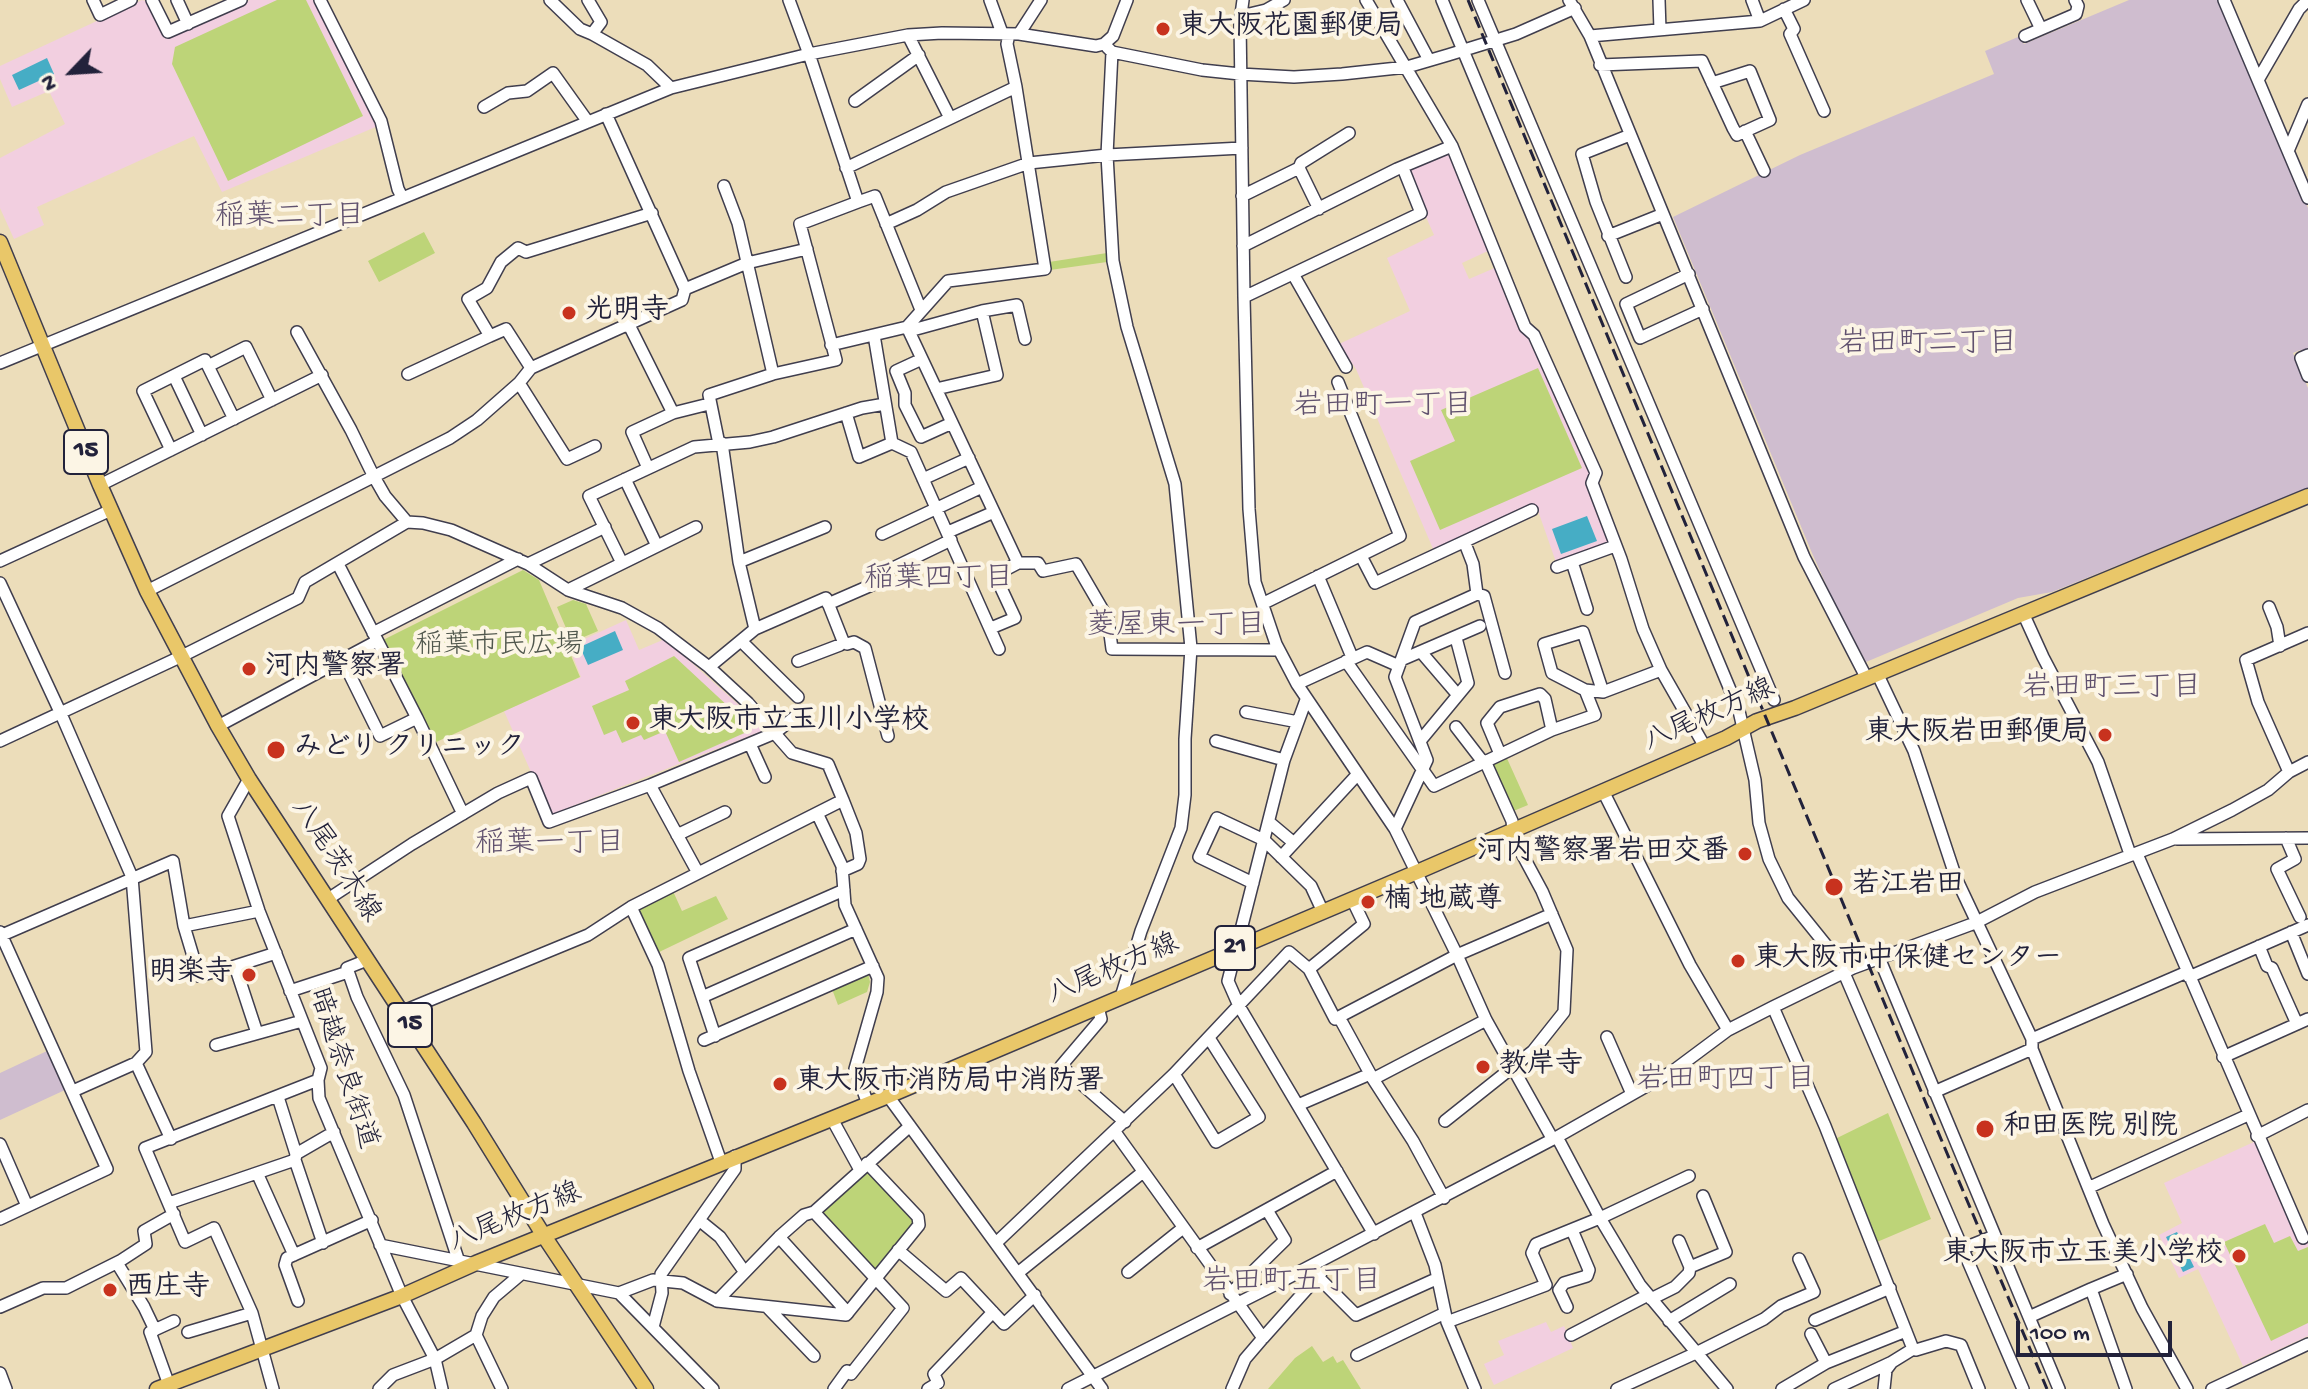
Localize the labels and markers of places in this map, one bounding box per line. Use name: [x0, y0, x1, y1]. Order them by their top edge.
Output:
place label: 東大阪花園郵便局: [1179, 12, 1403, 46]
marker: 東大阪花園郵便局: [1154, 20, 1172, 38]
place label: 光明寺: [585, 296, 669, 330]
marker: 光明寺: [560, 304, 578, 322]
place label: 河内警察署: [265, 652, 405, 686]
marker: 河内警察署: [240, 660, 258, 678]
place label: 東大阪市立玉川小学校: [649, 706, 929, 740]
marker: 東大阪市立玉川小学校: [624, 714, 642, 732]
place label: 東大阪岩田郵便局: [1865, 718, 2089, 752]
marker: 東大阪岩田郵便局: [2096, 726, 2114, 744]
place label: みどり クリニック: [294, 733, 525, 767]
marker: みどり クリニック: [265, 739, 287, 761]
place label: 河内警察署岩田交番: [1477, 837, 1729, 871]
marker: 河内警察署岩田交番: [1736, 845, 1754, 863]
place label: 若江岩田: [1852, 870, 1964, 904]
marker: 若江岩田: [1823, 876, 1845, 898]
place label: 楠 地蔵尊: [1384, 885, 1503, 919]
marker: 楠 地蔵尊: [1359, 893, 1377, 911]
place label: 東大阪市中保健センター: [1754, 944, 2062, 978]
marker: 東大阪市中保健センター: [1729, 952, 1747, 970]
place label: 明楽寺: [149, 958, 233, 992]
marker: 明楽寺: [240, 966, 258, 984]
place label: 教岸寺: [1499, 1050, 1583, 1084]
marker: 教岸寺: [1474, 1058, 1492, 1076]
place label: 東大阪市消防局中消防署: [796, 1067, 1104, 1101]
marker: 東大阪市消防局中消防署: [771, 1075, 789, 1093]
place label: 和田医院 別院: [2003, 1112, 2178, 1146]
marker: 和田医院 別院: [1974, 1118, 1996, 1140]
place label: 東大阪市立玉美小学校: [1943, 1239, 2223, 1273]
marker: 東大阪市立玉美小学校: [2230, 1247, 2248, 1265]
place label: 西庄寺: [126, 1273, 210, 1307]
marker: 西庄寺: [101, 1281, 119, 1299]

